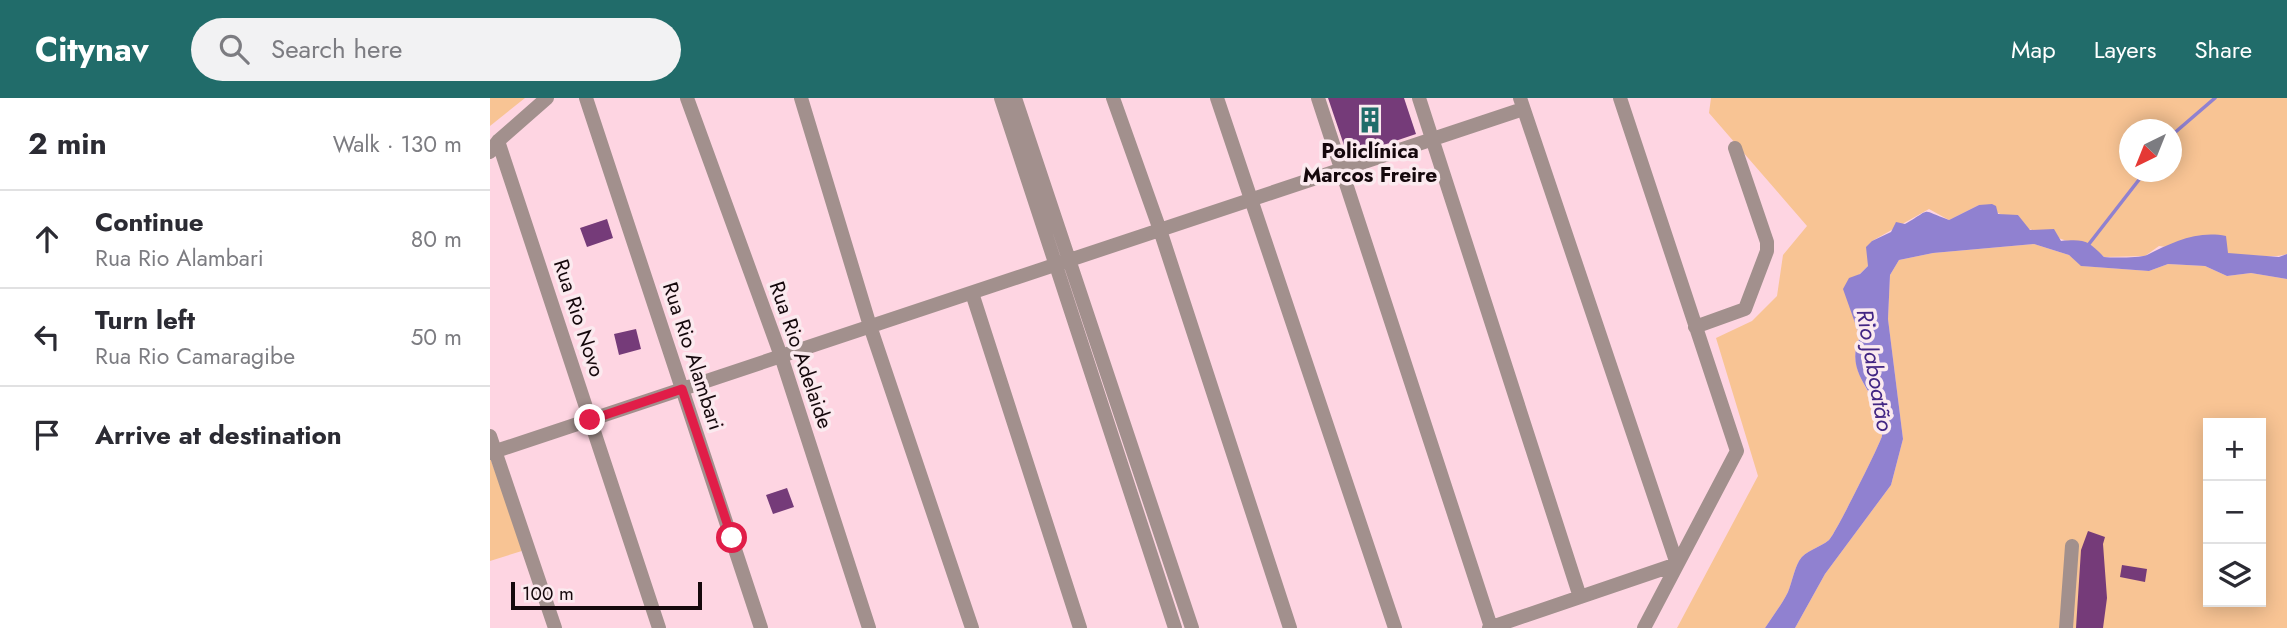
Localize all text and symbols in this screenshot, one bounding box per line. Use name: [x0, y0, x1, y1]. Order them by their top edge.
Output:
search box: [191, 18, 681, 81]
text: Citynav: [35, 26, 149, 73]
icon: search: [215, 30, 253, 68]
text: Search here: [271, 30, 402, 68]
text: Map: [2011, 32, 2056, 67]
text: Layers: [2094, 32, 2156, 67]
text: Share: [2194, 32, 2252, 67]
building icon: Policlínica Marcos Freire: [1355, 105, 1385, 135]
north arrow: [2119, 119, 2182, 182]
text: 2 min: [28, 122, 107, 165]
text: Walk · 130 m: [333, 127, 462, 161]
place label: Policlínica Marcos Freire: [1303, 136, 1437, 190]
text: Continue: [95, 203, 204, 241]
icon: ahead: [28, 220, 66, 258]
text: 80 m: [411, 222, 462, 256]
text: Rua Rio Alambari: [95, 241, 264, 275]
street label: Rua Rio Novo: [546, 255, 612, 381]
street label: Rua Rio Adelaide: [762, 277, 840, 433]
street label: Rua Rio Alambari: [655, 278, 731, 434]
text: Turn left: [95, 301, 195, 339]
water label: Rio Jaboatão: [1848, 306, 1903, 434]
icon: left: [28, 318, 66, 356]
text: 50 m: [410, 320, 462, 354]
text: Rua Rio Camaragibe: [95, 339, 295, 373]
route end: [574, 404, 605, 435]
icon: arrive: [28, 416, 66, 454]
text: Arrive at destination: [95, 416, 342, 454]
map controls: [2203, 418, 2266, 607]
button: +: [2203, 418, 2266, 481]
button: −: [2203, 481, 2266, 544]
route start: [716, 522, 747, 553]
button: layers: [2203, 544, 2266, 607]
scale bar: [511, 579, 702, 611]
text: 100 m: [522, 580, 574, 607]

